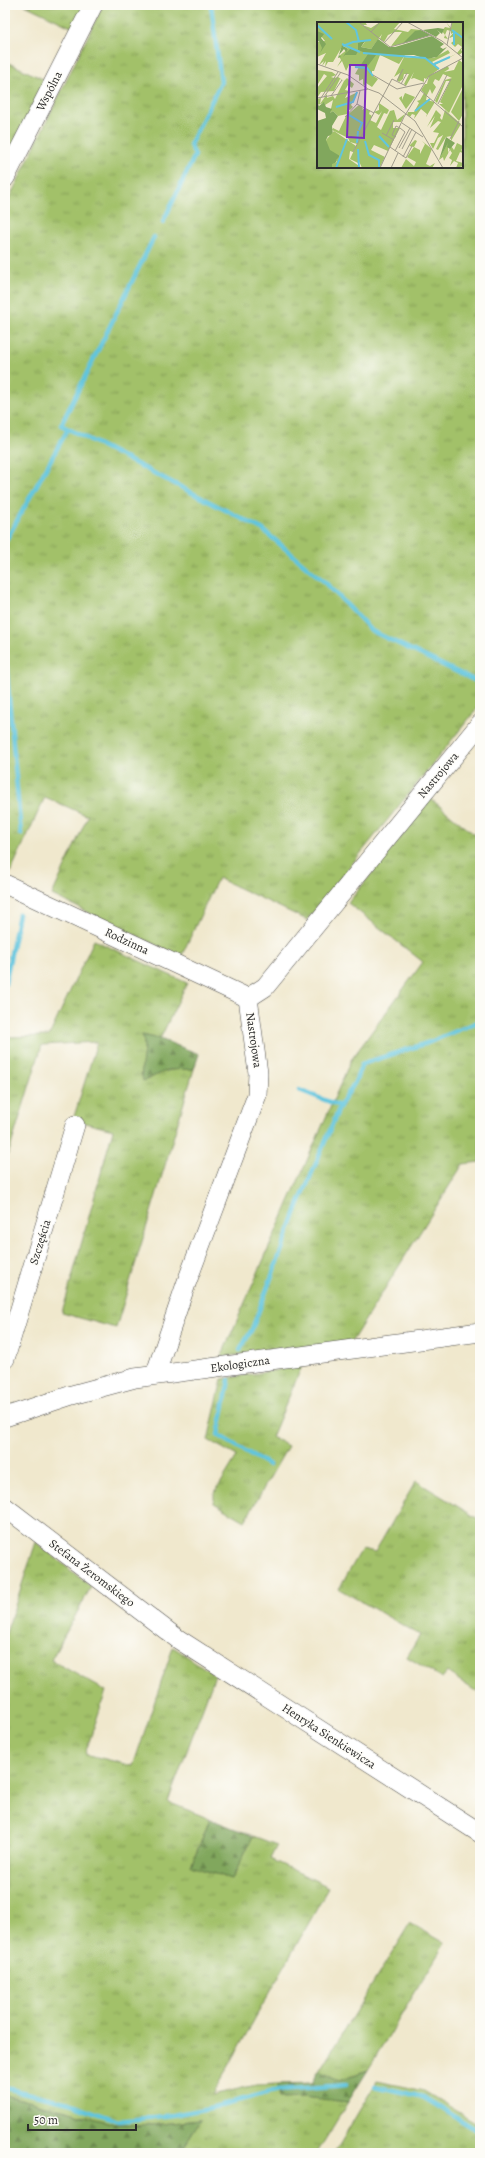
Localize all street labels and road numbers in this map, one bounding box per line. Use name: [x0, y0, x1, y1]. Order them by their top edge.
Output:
street label: Wspólna: [32, 68, 66, 114]
street label: Nastrojowa: [414, 748, 462, 802]
street label: Rodzinna: [102, 924, 152, 958]
street label: Nastrojowa: [242, 1011, 266, 1069]
street label: Szczęścia: [26, 1217, 55, 1267]
street label: Ekologiczna: [209, 1352, 271, 1376]
street label: Stefana Żeromskiego: [46, 1535, 138, 1611]
street label: Henryka Sienkiewicza: [279, 1700, 379, 1773]

